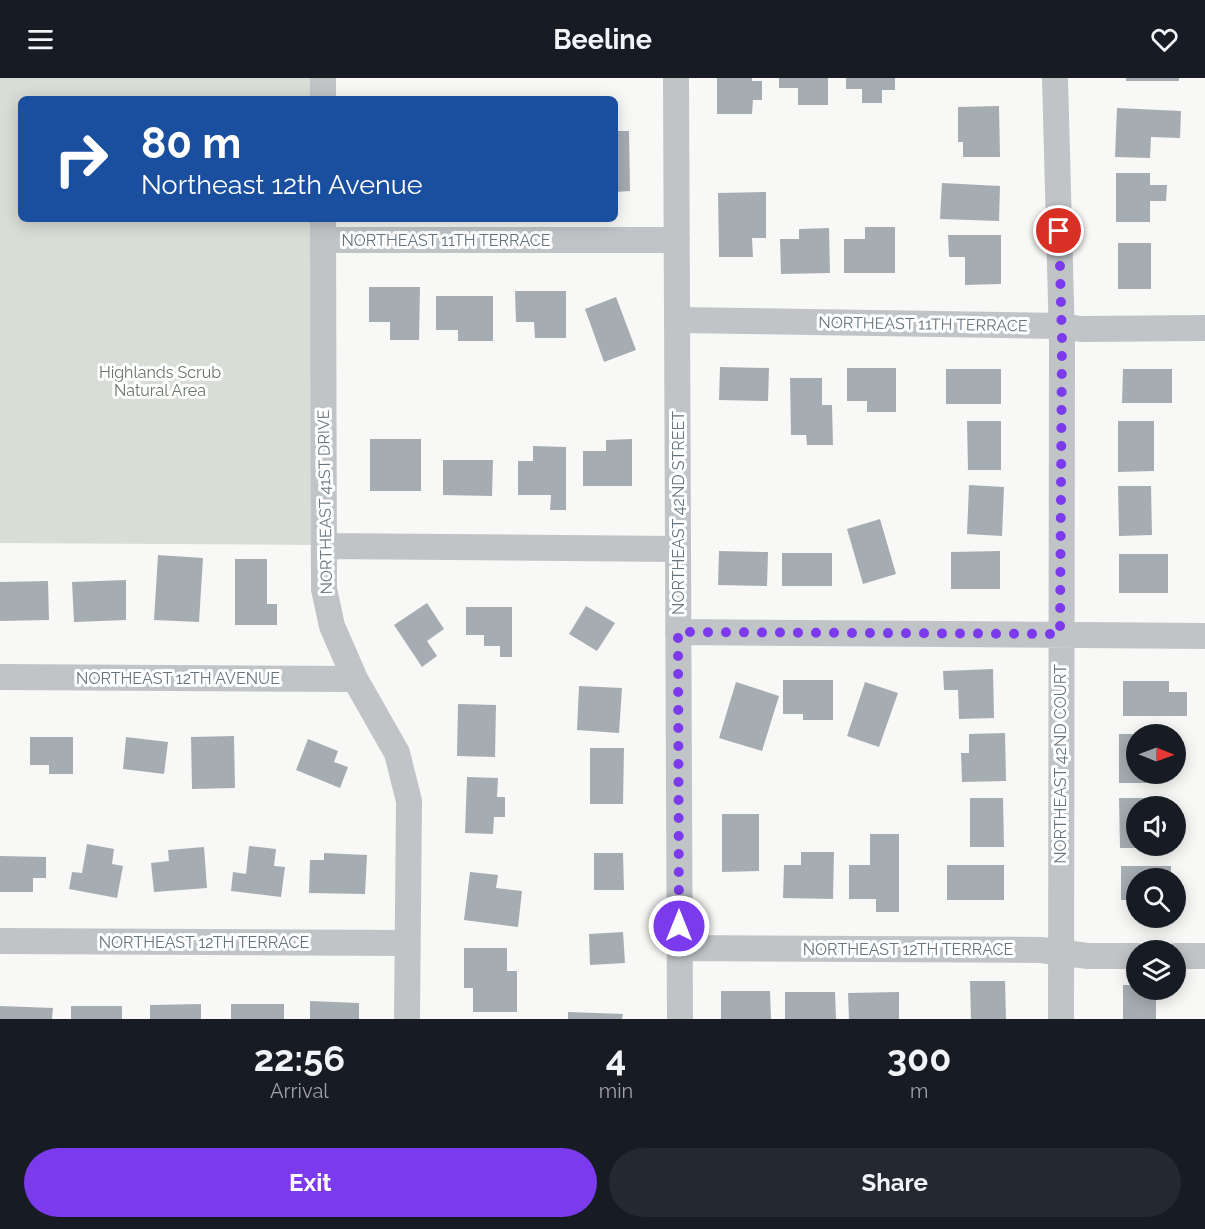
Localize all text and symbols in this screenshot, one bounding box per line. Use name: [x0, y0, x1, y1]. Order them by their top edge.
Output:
icon: menu: [24, 23, 57, 56]
icon: heart: [1148, 23, 1181, 56]
text: Beeline: [553, 24, 652, 55]
text: 80 m: [141, 119, 241, 168]
icon: right: [42, 120, 120, 198]
text: Northeast 12th Avenue: [141, 169, 423, 200]
pin: [1033, 205, 1084, 256]
icon: arrive: [1042, 214, 1075, 247]
street label: NORTHEAST 11TH TERRACE: [341, 231, 551, 250]
street label: NORTHEAST 11TH TERRACE: [818, 313, 1028, 335]
park label: Highlands Scrub Natural Area: [99, 363, 221, 400]
street label: NORTHEAST 41ST DRIVE: [314, 409, 336, 595]
street label: NORTHEAST 42ND STREET: [669, 411, 688, 615]
street label: NORTHEAST 42ND COURT: [1051, 664, 1070, 864]
street label: NORTHEAST 12TH AVENUE: [76, 669, 280, 688]
north arrow: [1126, 724, 1186, 784]
map controls: [1126, 724, 1186, 1000]
button: sound: [1126, 796, 1186, 856]
button: search: [1126, 868, 1186, 928]
position arrow: [647, 894, 711, 958]
street label: NORTHEAST 12TH TERRACE: [99, 933, 310, 952]
street label: NORTHEAST 12TH TERRACE: [803, 940, 1014, 959]
button: layers: [1126, 940, 1186, 1000]
text: 22:56: [254, 1037, 345, 1079]
text: 4: [606, 1037, 626, 1079]
text: 300: [887, 1037, 951, 1079]
text: Arrival: [270, 1079, 329, 1103]
text: min: [599, 1079, 633, 1103]
text: m: [910, 1079, 928, 1103]
button: Exit: [24, 1148, 597, 1217]
button: Share: [609, 1148, 1181, 1217]

